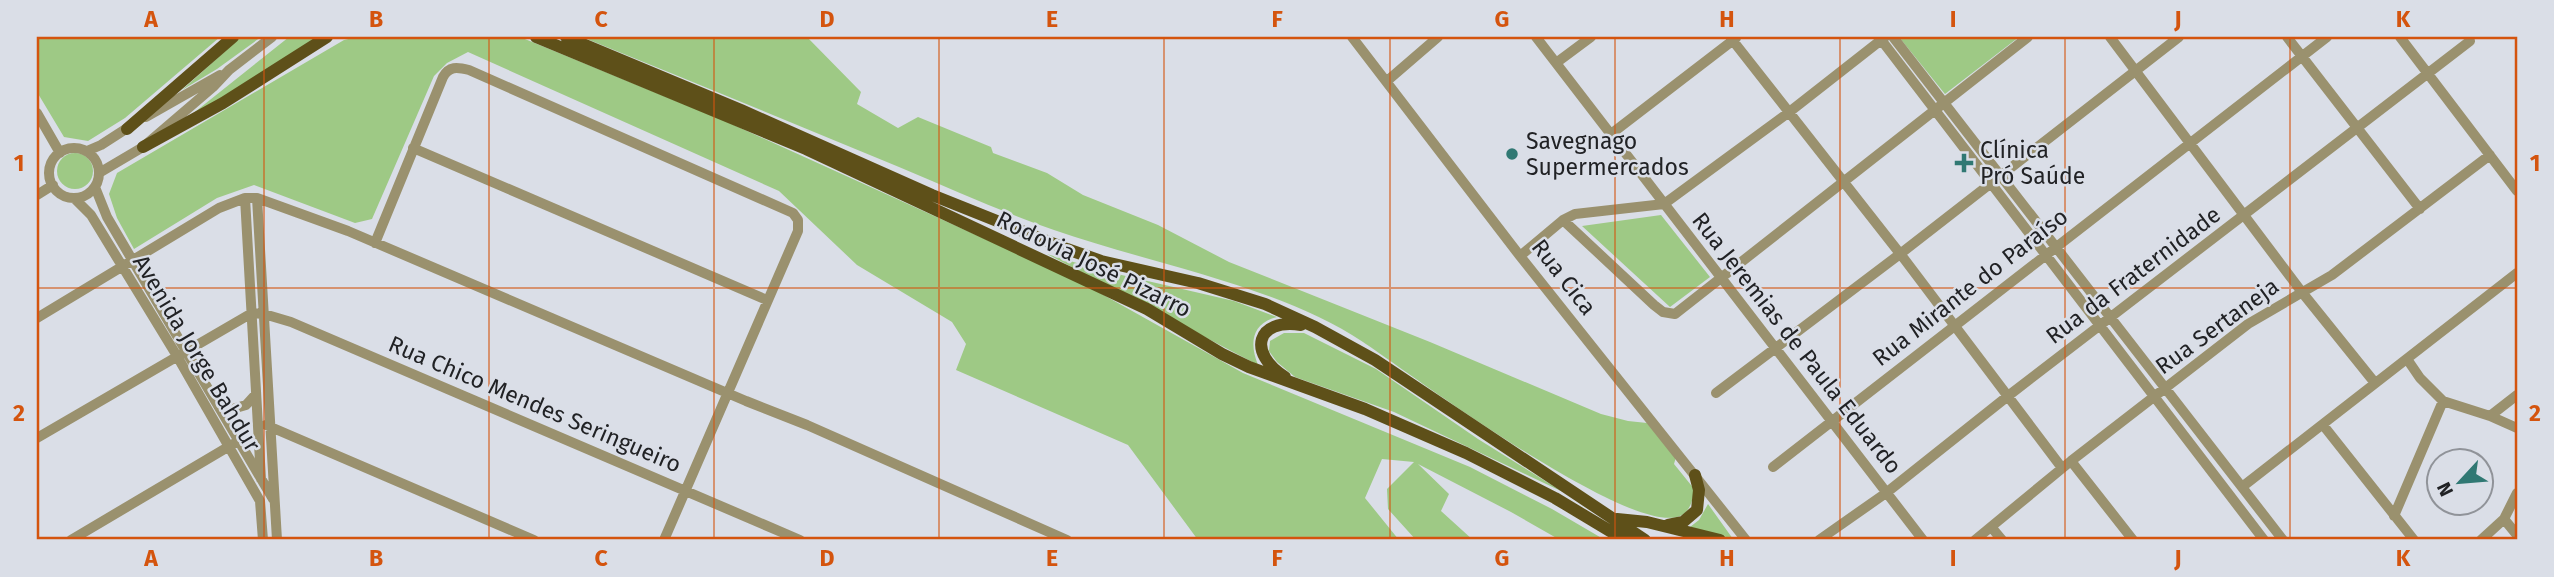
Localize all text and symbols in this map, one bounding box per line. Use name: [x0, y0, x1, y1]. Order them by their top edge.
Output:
text: A: [143, 5, 158, 33]
text: B: [369, 5, 383, 33]
text: C: [594, 5, 608, 33]
text: D: [820, 5, 835, 33]
text: E: [1046, 5, 1058, 33]
text: F: [1271, 5, 1283, 33]
text: G: [1495, 5, 1509, 33]
text: H: [1719, 5, 1735, 33]
text: I: [1950, 5, 1956, 33]
text: J: [2173, 5, 2182, 33]
text: K: [2396, 5, 2411, 33]
place label: Savegnago Supermercados: [1526, 127, 1689, 181]
place label: Clínica Pró Saúde: [1980, 136, 2085, 190]
marker: Savegnago Supermercados: [1504, 146, 1520, 162]
text: 1: [14, 149, 24, 177]
text: 1: [2530, 149, 2540, 177]
marker: Clínica Pró Saúde: [1954, 153, 1974, 173]
street label: Rua da Fraternidade: [2040, 200, 2226, 350]
street label: Rua Mirante do Paraíso: [1867, 202, 2073, 372]
street label: Rodovia José Pizarro: [992, 205, 1196, 323]
street label: Rua Jeremias de Paula Eduardo: [1686, 207, 1908, 479]
street label: Rua Cica: [1526, 233, 1602, 321]
street label: Avenida Jorge Bahdur: [127, 250, 267, 457]
street label: Rua Sertaneja: [2150, 272, 2284, 380]
street label: Rua Chico Mendes Seringueiro: [384, 330, 686, 478]
text: 2: [13, 399, 25, 427]
text: 2: [2529, 399, 2541, 427]
north arrow: [2424, 448, 2494, 518]
text: N: [2432, 479, 2458, 500]
text: A: [143, 544, 158, 572]
text: B: [369, 544, 383, 572]
text: C: [594, 544, 608, 572]
text: D: [820, 544, 835, 572]
text: E: [1046, 544, 1058, 572]
text: F: [1271, 544, 1283, 572]
text: G: [1495, 544, 1509, 572]
text: H: [1719, 544, 1735, 572]
text: I: [1950, 544, 1956, 572]
text: J: [2173, 544, 2182, 572]
text: K: [2396, 544, 2411, 572]

